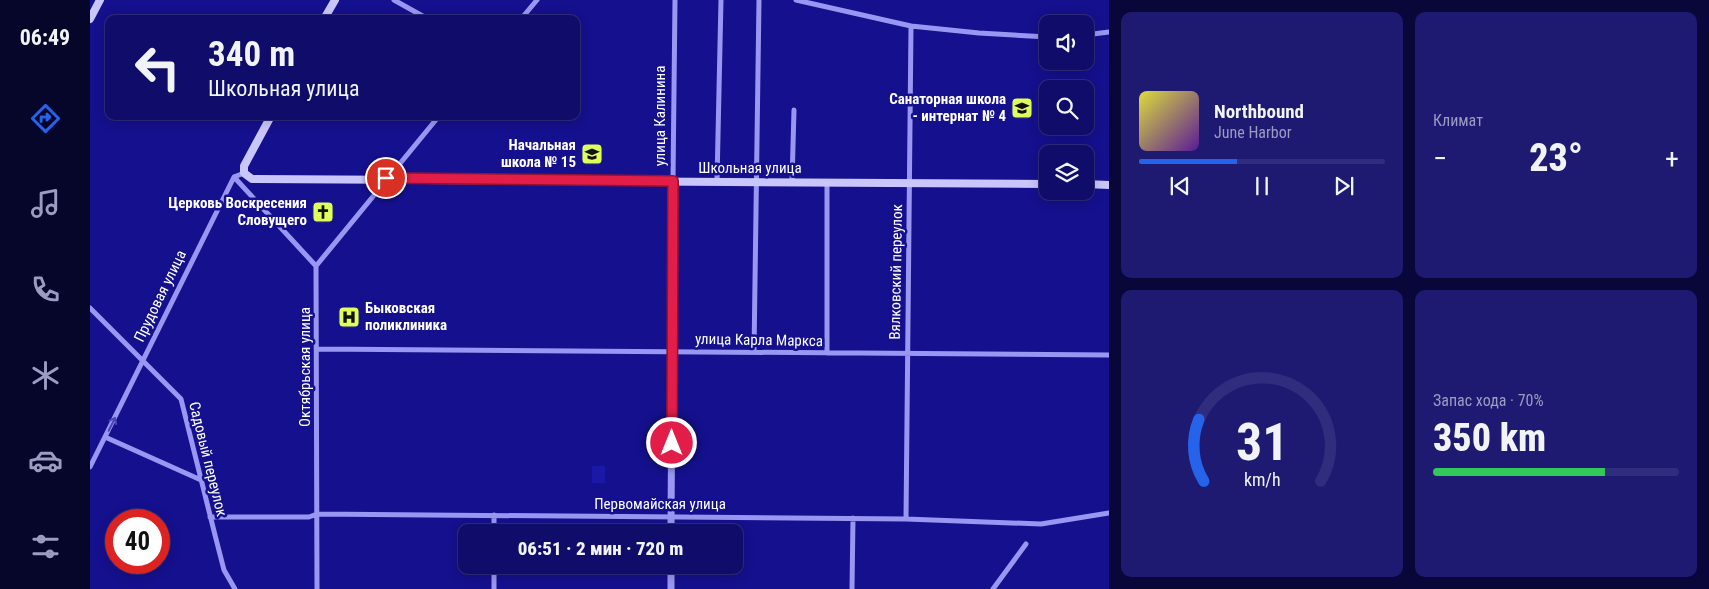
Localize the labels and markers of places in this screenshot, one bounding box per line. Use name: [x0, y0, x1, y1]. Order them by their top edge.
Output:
place label: Санаторная школа - интернат № 4: [889, 90, 1006, 125]
school or university icon: Санаторная школа - интернат № 4: [1010, 96, 1034, 120]
place label: Начальная школа № 15: [501, 136, 576, 171]
school or university icon: Начальная школа № 15: [580, 142, 604, 166]
pin: [365, 157, 407, 199]
place label: Церковь Воскресения Словущего: [168, 194, 307, 229]
church icon: Церковь Воскресения Словущего: [311, 200, 335, 224]
place label: Быковская поликлиника: [365, 299, 447, 334]
hospital icon: Быковская поликлиника: [337, 305, 361, 329]

